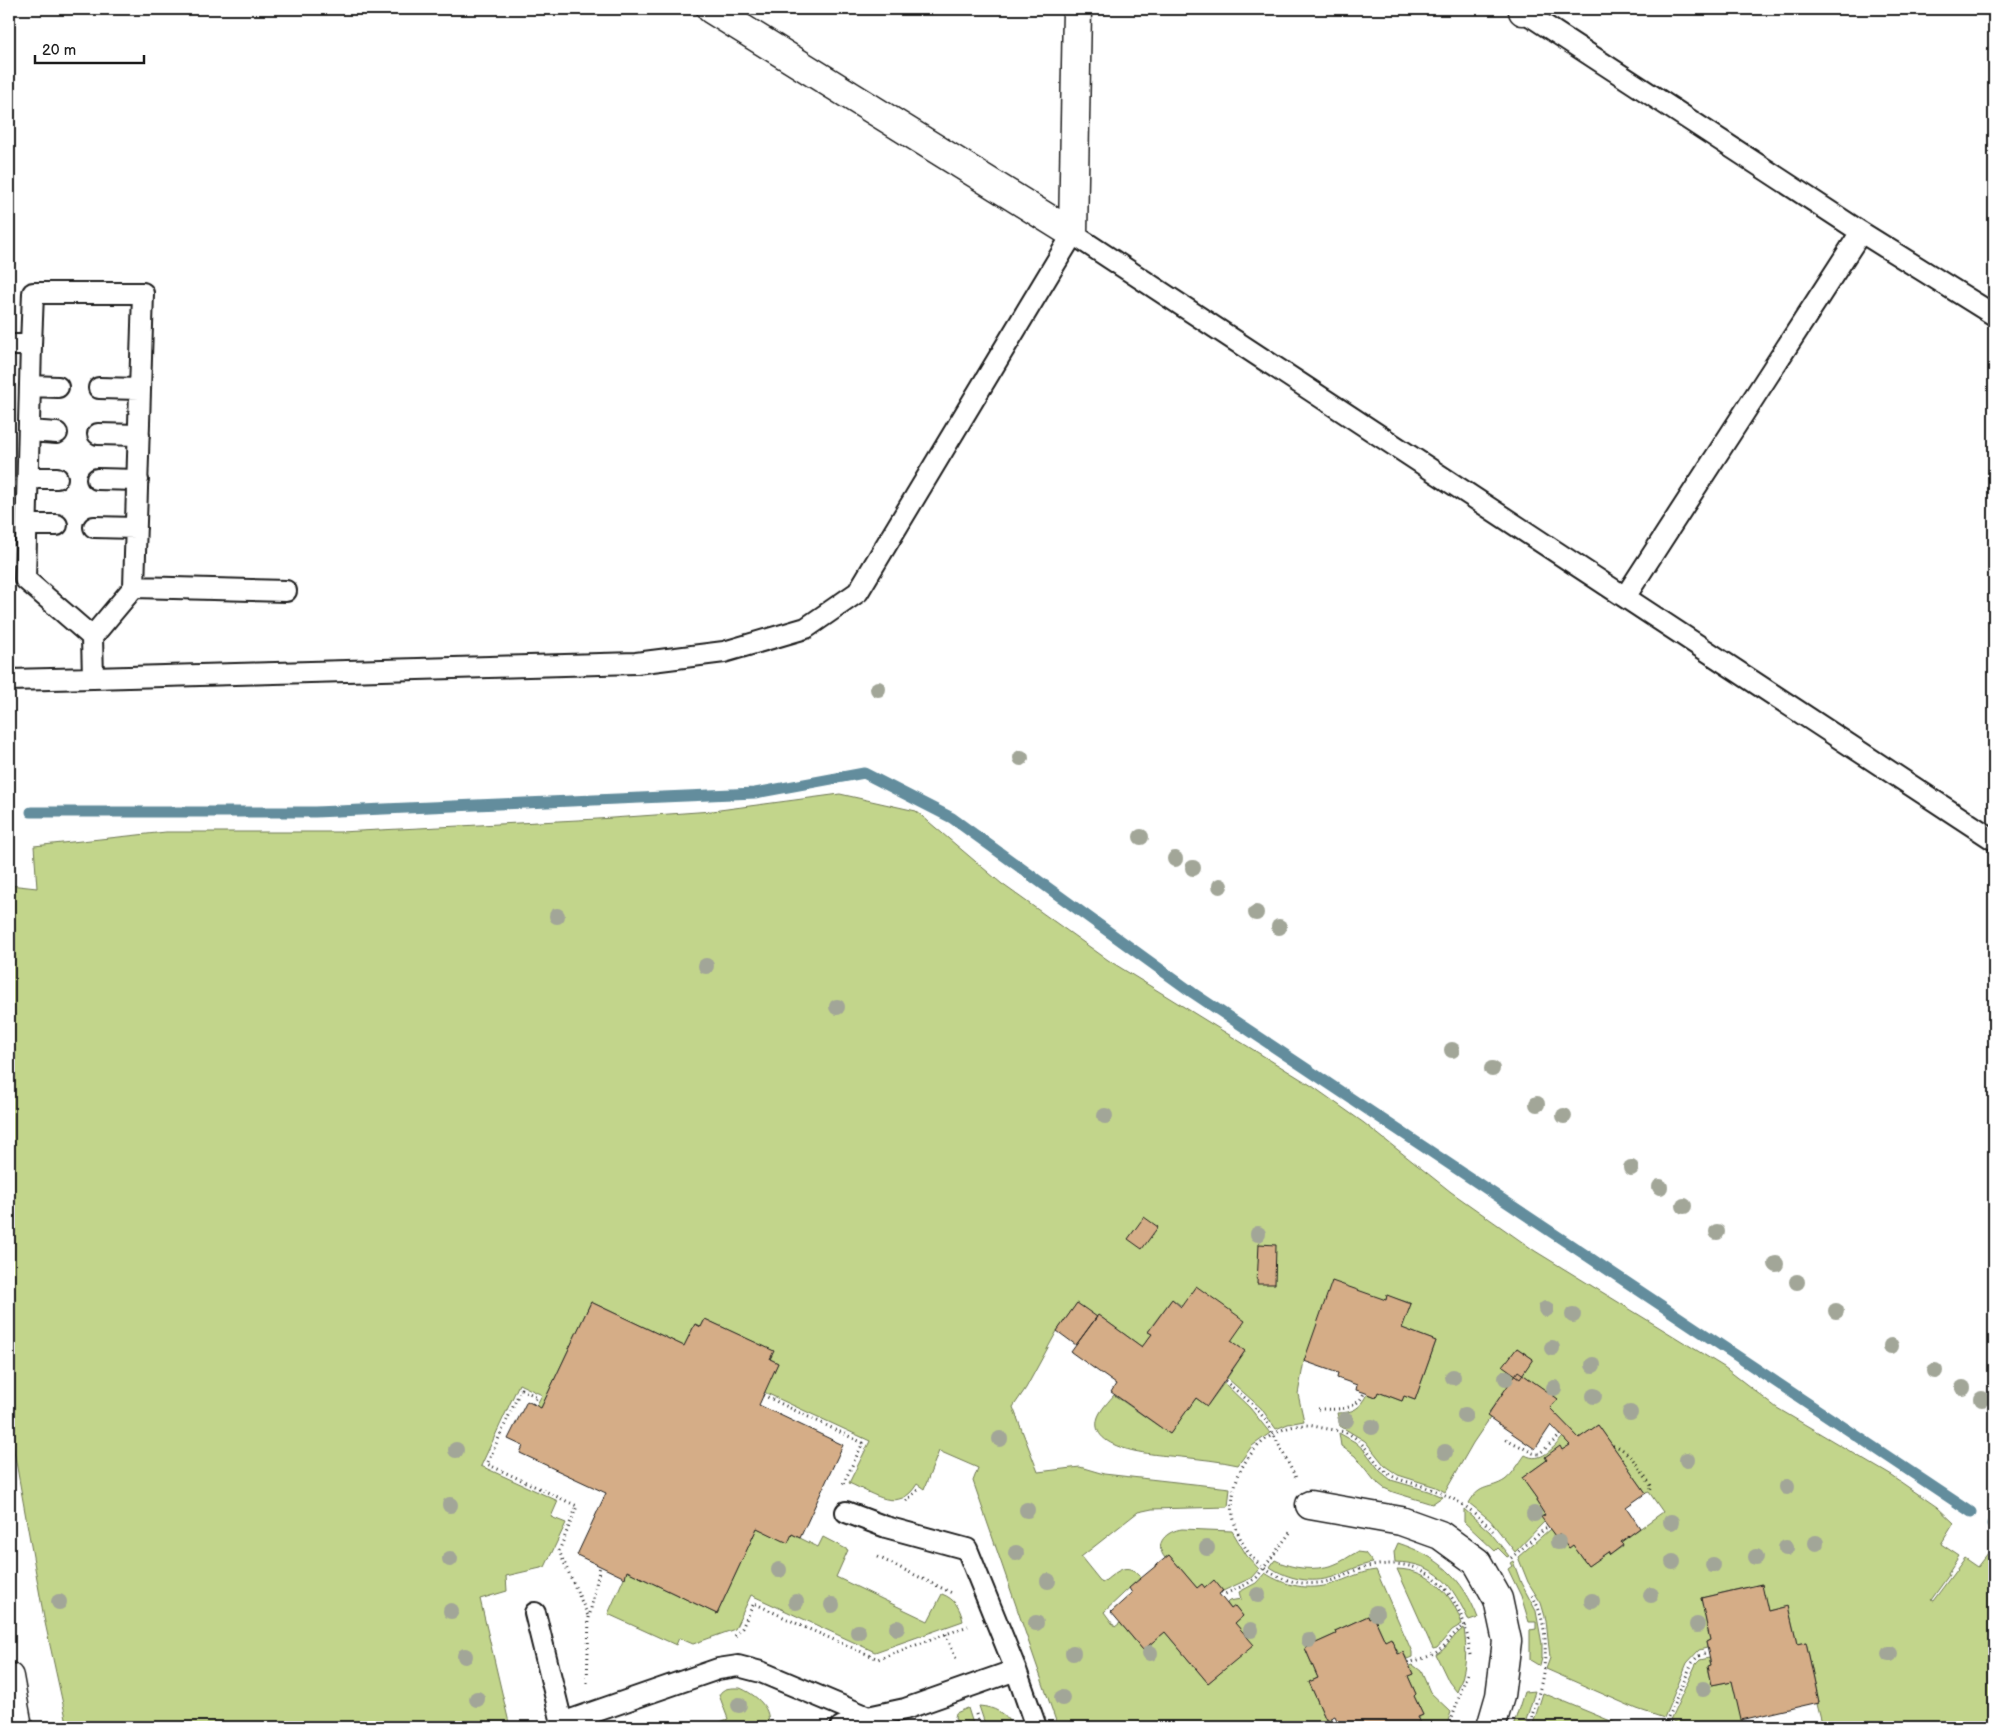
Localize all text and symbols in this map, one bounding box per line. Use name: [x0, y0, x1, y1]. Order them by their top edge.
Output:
scale bar: [35, 32, 144, 64]
text: 20 m: [42, 41, 76, 60]

